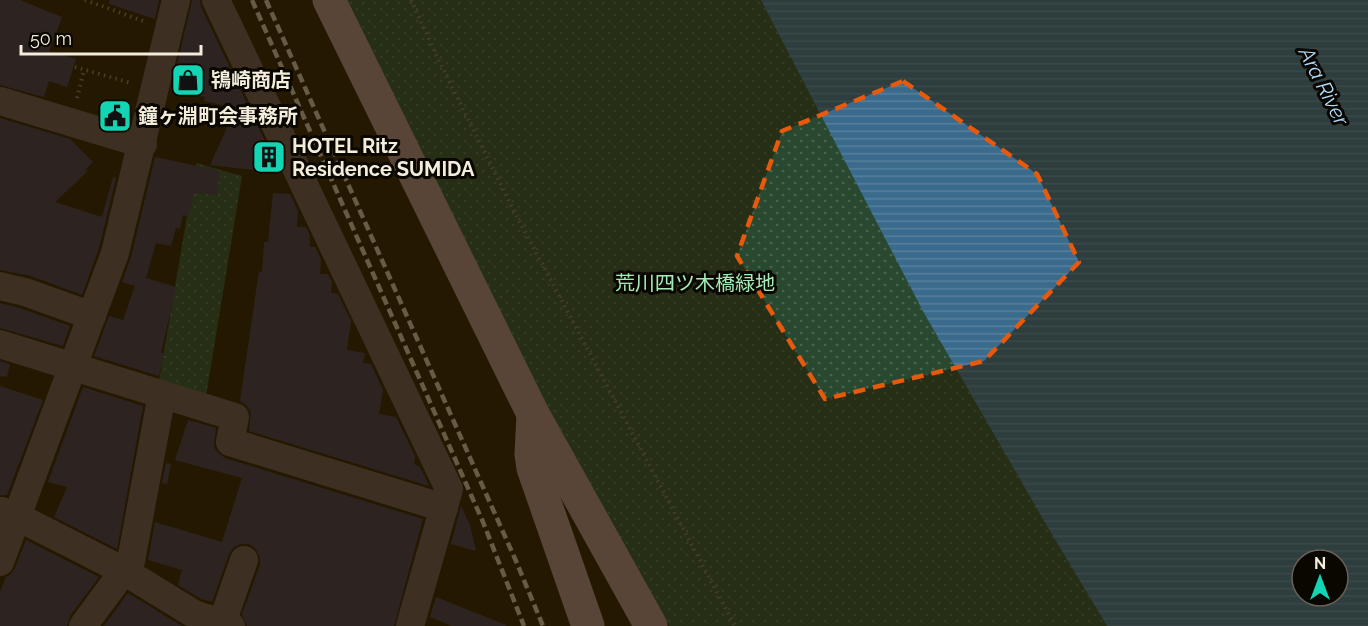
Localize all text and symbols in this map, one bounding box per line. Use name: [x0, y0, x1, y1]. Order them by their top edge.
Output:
scale bar: [21, 18, 201, 56]
text: 50 m: [30, 28, 72, 49]
water label: Ara River: [1293, 42, 1355, 130]
shop icon: 鴇崎商店: [170, 62, 206, 98]
place label: 鴇崎商店: [211, 68, 291, 92]
public building icon: 鐘ヶ淵町会事務所: [97, 98, 133, 134]
place label: 鐘ヶ淵町会事務所: [138, 104, 298, 128]
place label: HOTEL Ritz Residence SUMIDA: [292, 134, 475, 181]
building icon: HOTEL Ritz Residence SUMIDA: [251, 139, 287, 175]
park label: 荒川四ツ木橋緑地: [615, 271, 775, 295]
north arrow: [1290, 548, 1350, 608]
text: N: [1314, 554, 1326, 573]

